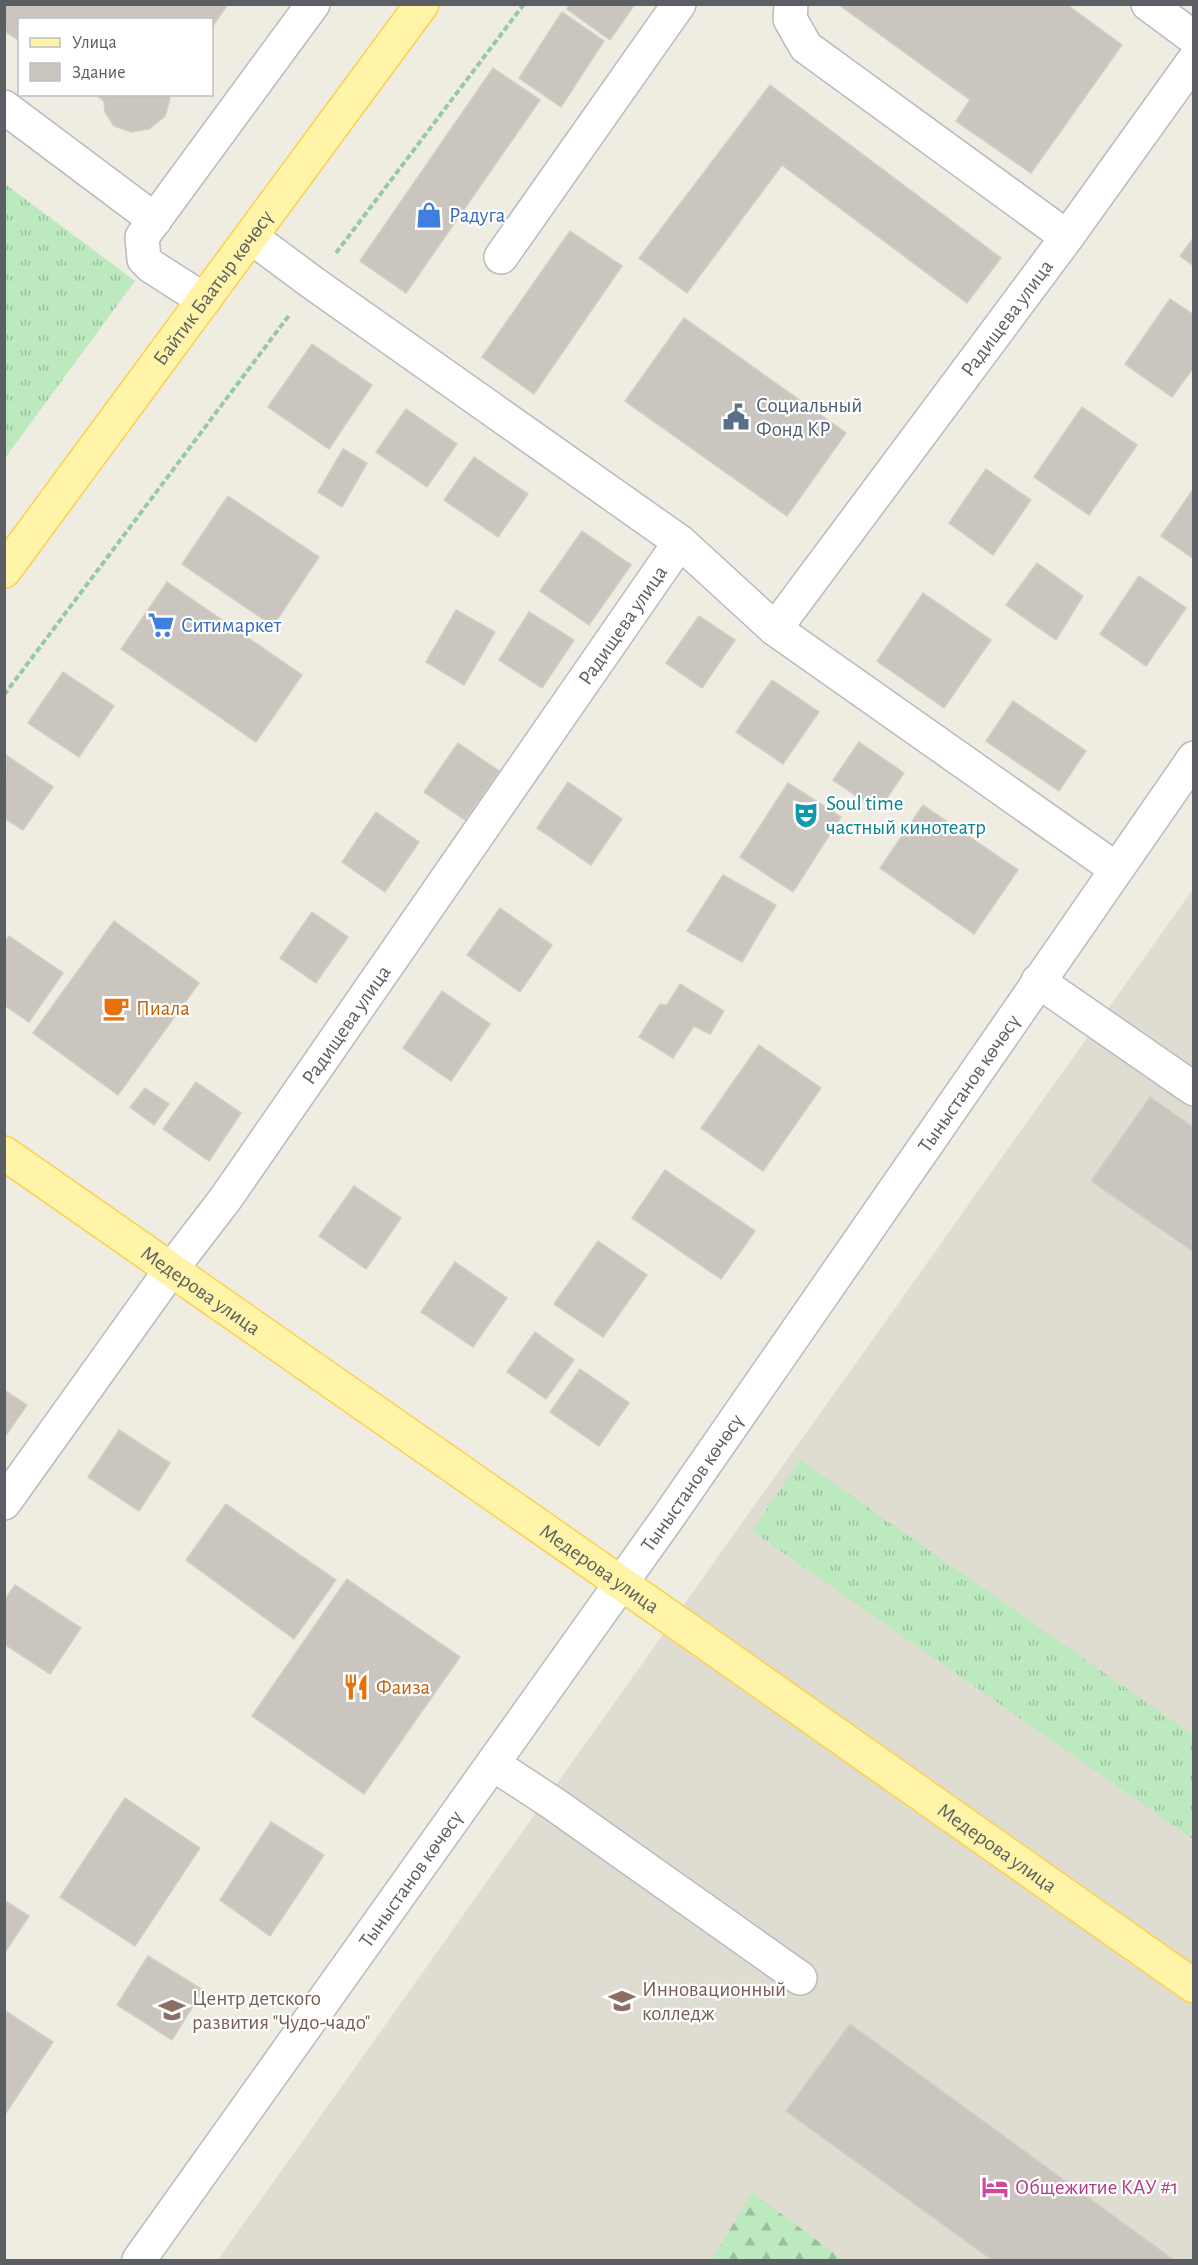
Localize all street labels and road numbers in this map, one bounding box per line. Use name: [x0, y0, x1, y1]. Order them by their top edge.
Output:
street label: Байтик Баатыр көчөсү: [149, 206, 277, 369]
street label: Радищева улица: [957, 256, 1058, 380]
street label: Радищева улица: [575, 562, 671, 689]
street label: Радищева улица: [298, 961, 395, 1088]
street label: Тыныстанов көчөсү: [914, 1011, 1024, 1156]
street label: Медерова улица: [137, 1242, 264, 1340]
street label: Тыныстанов көчөсү: [637, 1410, 747, 1555]
street label: Медерова улица: [536, 1520, 663, 1618]
street label: Медерова улица: [934, 1799, 1061, 1897]
street label: Тыныстанов көчөсү: [355, 1807, 467, 1951]

